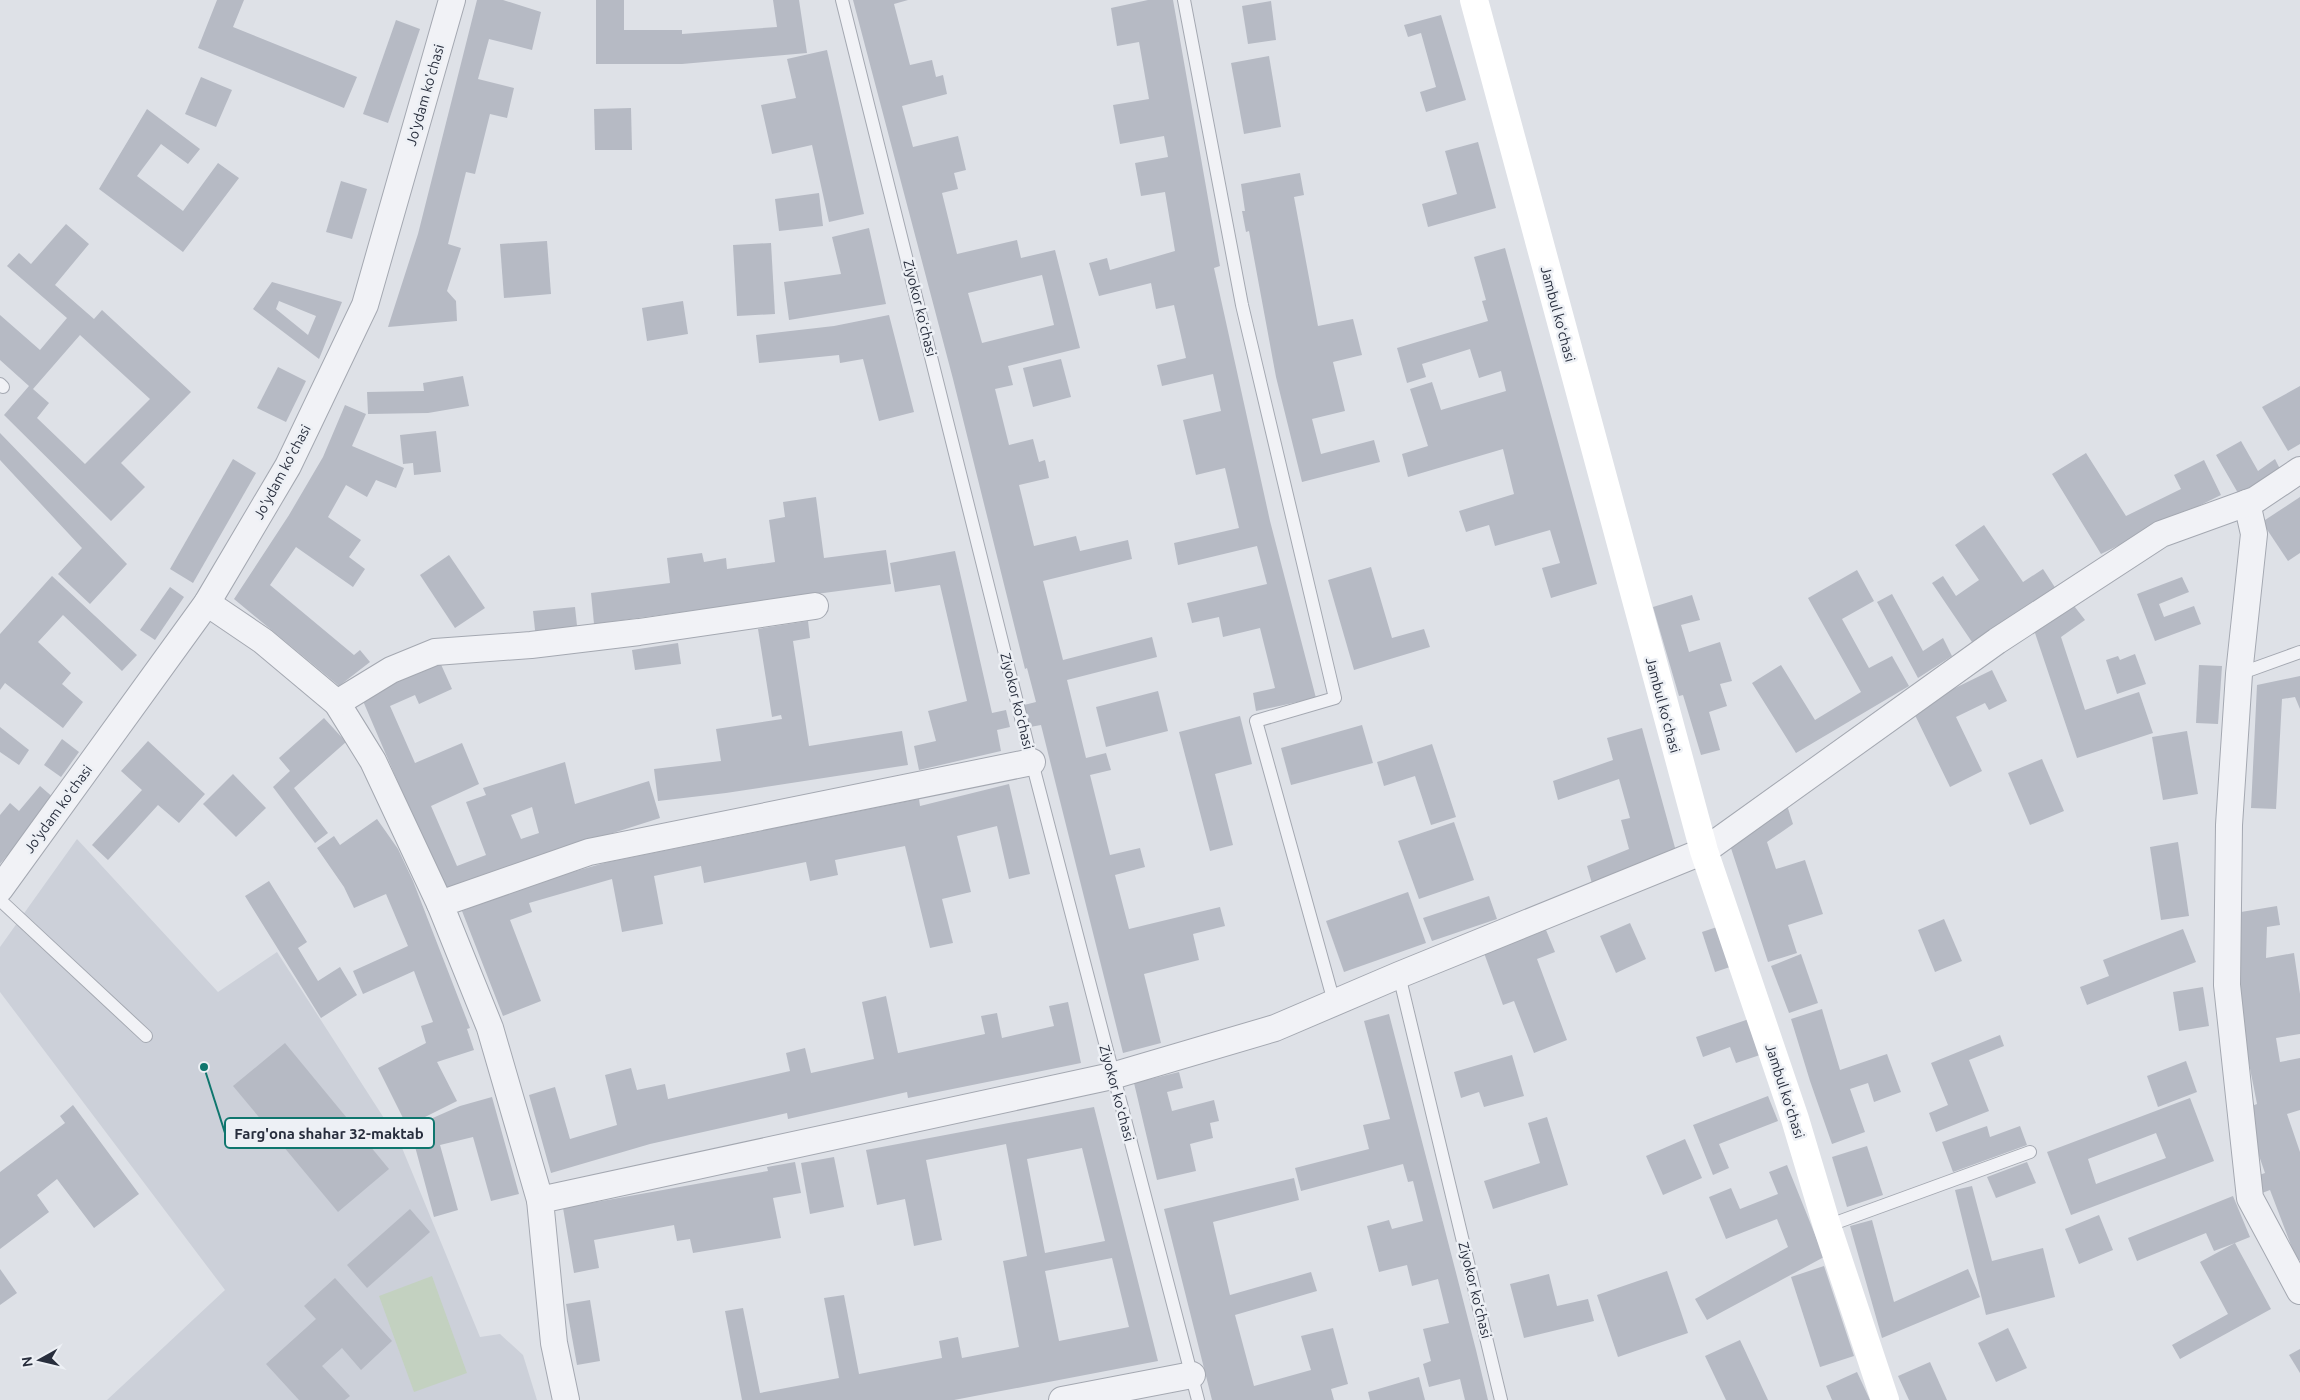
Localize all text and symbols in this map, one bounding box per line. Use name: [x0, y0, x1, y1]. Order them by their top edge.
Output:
street label: Jo'ydam ko'chasi: [403, 42, 447, 148]
street label: Ziyokor koʻchasi: [900, 258, 940, 358]
street label: Jambul koʻchasi: [1538, 264, 1578, 364]
street label: Jo'ydam ko'chasi: [250, 422, 314, 522]
street label: Ziyokor koʻchasi: [997, 651, 1037, 751]
street label: Jambul koʻchasi: [1643, 655, 1683, 755]
street label: Jo'ydam ko'chasi: [21, 762, 95, 856]
street label: Jambul koʻchasi: [1762, 1042, 1808, 1140]
street label: Ziyokor koʻchasi: [1096, 1043, 1138, 1143]
callout: Farg'ona shahar 32-maktab: [225, 1118, 434, 1148]
text: Farg'ona shahar 32-maktab: [234, 1125, 424, 1142]
street label: Ziyokor koʻchasi: [1455, 1240, 1495, 1340]
north arrow: [15, 1335, 65, 1385]
text: N: [18, 1356, 36, 1368]

